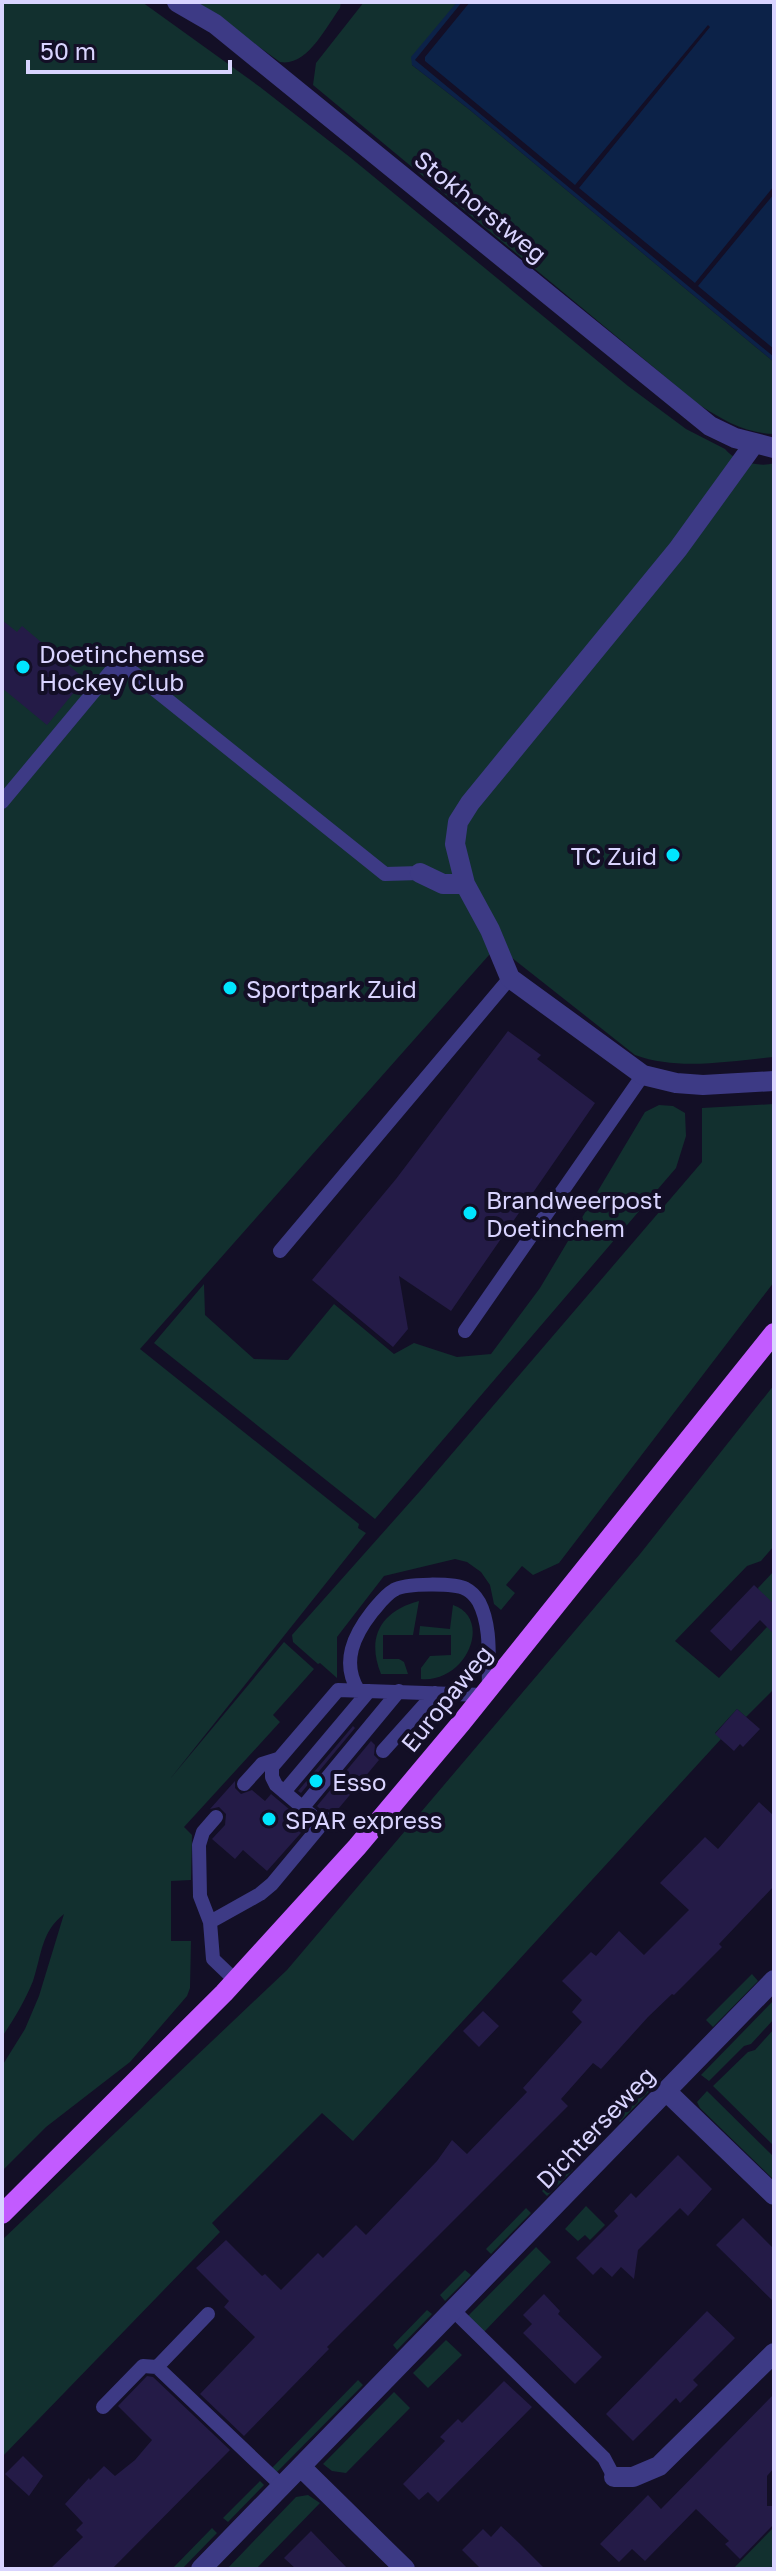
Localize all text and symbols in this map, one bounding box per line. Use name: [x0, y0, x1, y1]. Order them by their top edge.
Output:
scale bar: [28, 24, 230, 74]
text: 50 m: [40, 36, 96, 65]
street label: Stokhorstweg: [409, 144, 553, 268]
place label: Doetinchemse Hockey Club: [39, 639, 205, 696]
marker: Doetinchemse Hockey Club: [14, 658, 32, 676]
place label: TC Zuid: [571, 841, 657, 870]
marker: TC Zuid: [664, 846, 682, 864]
place label: Sportpark Zuid: [246, 974, 417, 1003]
marker: Sportpark Zuid: [221, 979, 239, 997]
place label: Brandweerpost Doetinchem: [486, 1185, 662, 1242]
marker: Brandweerpost Doetinchem: [461, 1204, 479, 1222]
street label: Europaweg: [394, 1639, 498, 1757]
place label: Esso: [332, 1767, 386, 1796]
marker: Esso: [307, 1772, 325, 1790]
place label: SPAR express: [285, 1805, 442, 1834]
marker: SPAR express: [260, 1810, 278, 1828]
street label: Dichterseweg: [530, 2060, 660, 2194]

